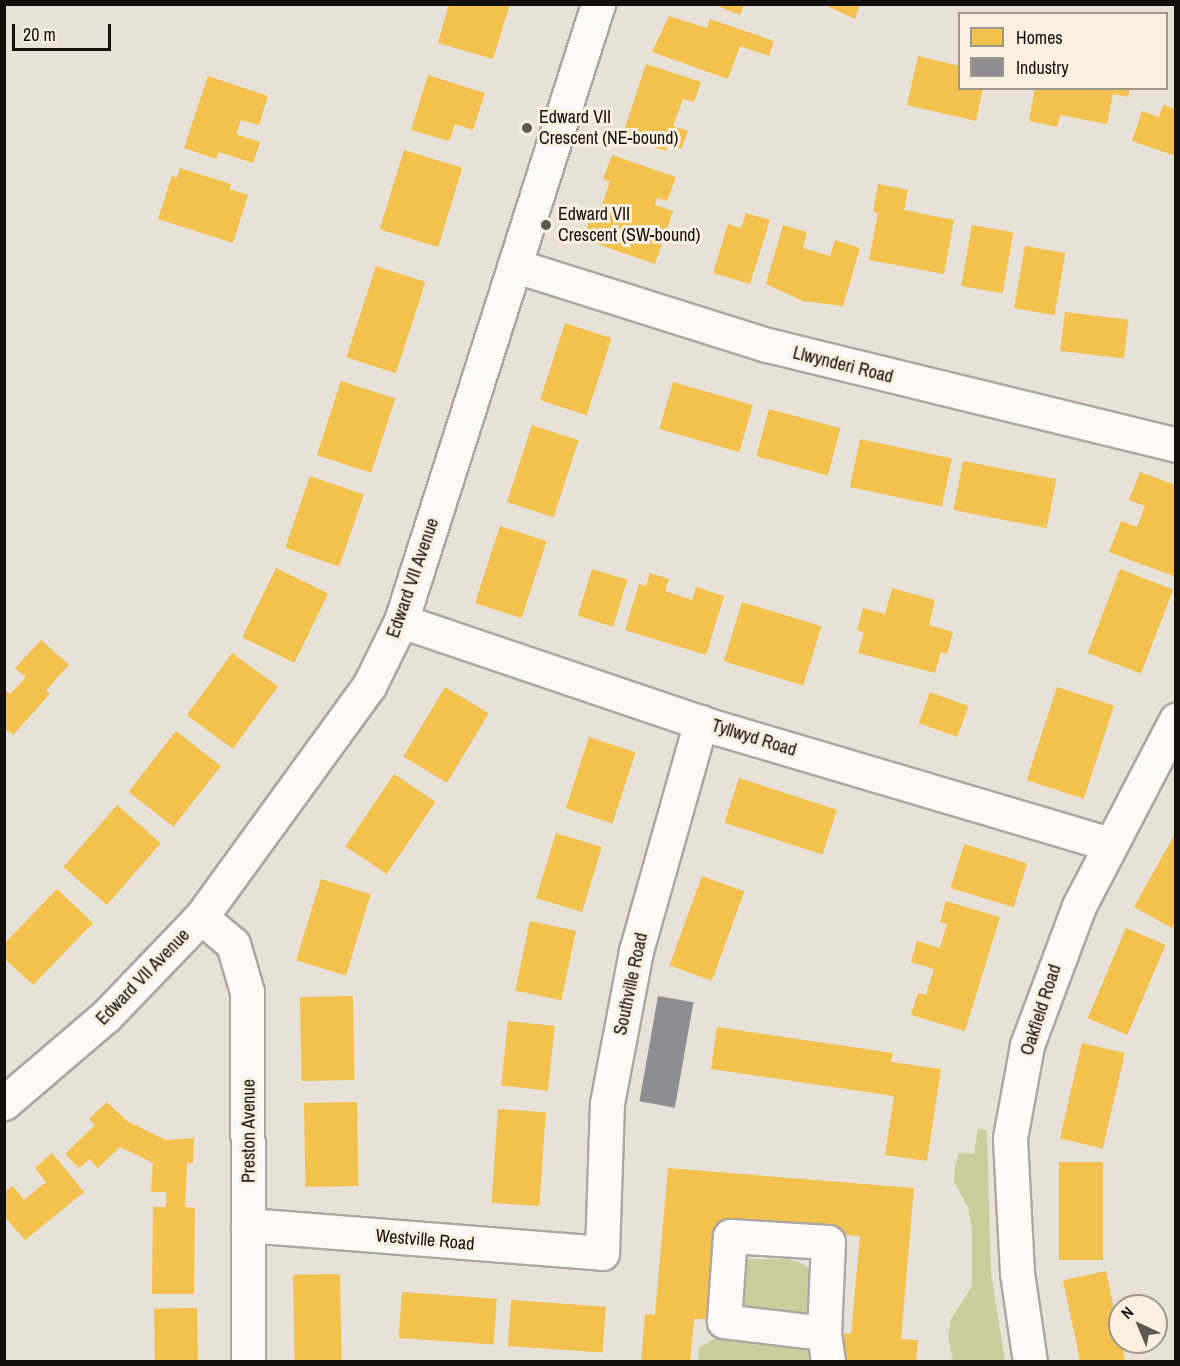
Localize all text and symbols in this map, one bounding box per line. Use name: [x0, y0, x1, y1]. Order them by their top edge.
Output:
scale bar: [15, 12, 114, 50]
legend: [958, 12, 1168, 90]
text: 20 m: [23, 22, 56, 47]
text: Homes: [1016, 25, 1063, 50]
text: Industry: [1016, 55, 1069, 80]
place label: Edward VII Crescent (NE-bound): [539, 107, 678, 150]
marker: Edward VII Crescent (NE-bound): [520, 121, 534, 135]
place label: Edward VII Crescent (SW-bound): [558, 204, 700, 246]
marker: Edward VII Crescent (SW-bound): [539, 218, 553, 232]
street label: Llwynderi Road: [791, 342, 895, 388]
street label: Edward VII Avenue: [382, 515, 444, 641]
street label: Tyllwyd Road: [709, 715, 799, 761]
street label: Edward VII Avenue: [91, 924, 195, 1030]
street label: Southville Road: [610, 931, 652, 1037]
street label: Oakfield Road: [1016, 962, 1066, 1058]
street label: Preston Avenue: [238, 1079, 260, 1183]
street label: Westville Road: [375, 1225, 475, 1255]
north arrow: [1108, 1294, 1168, 1354]
text: N: [1116, 1301, 1138, 1324]

